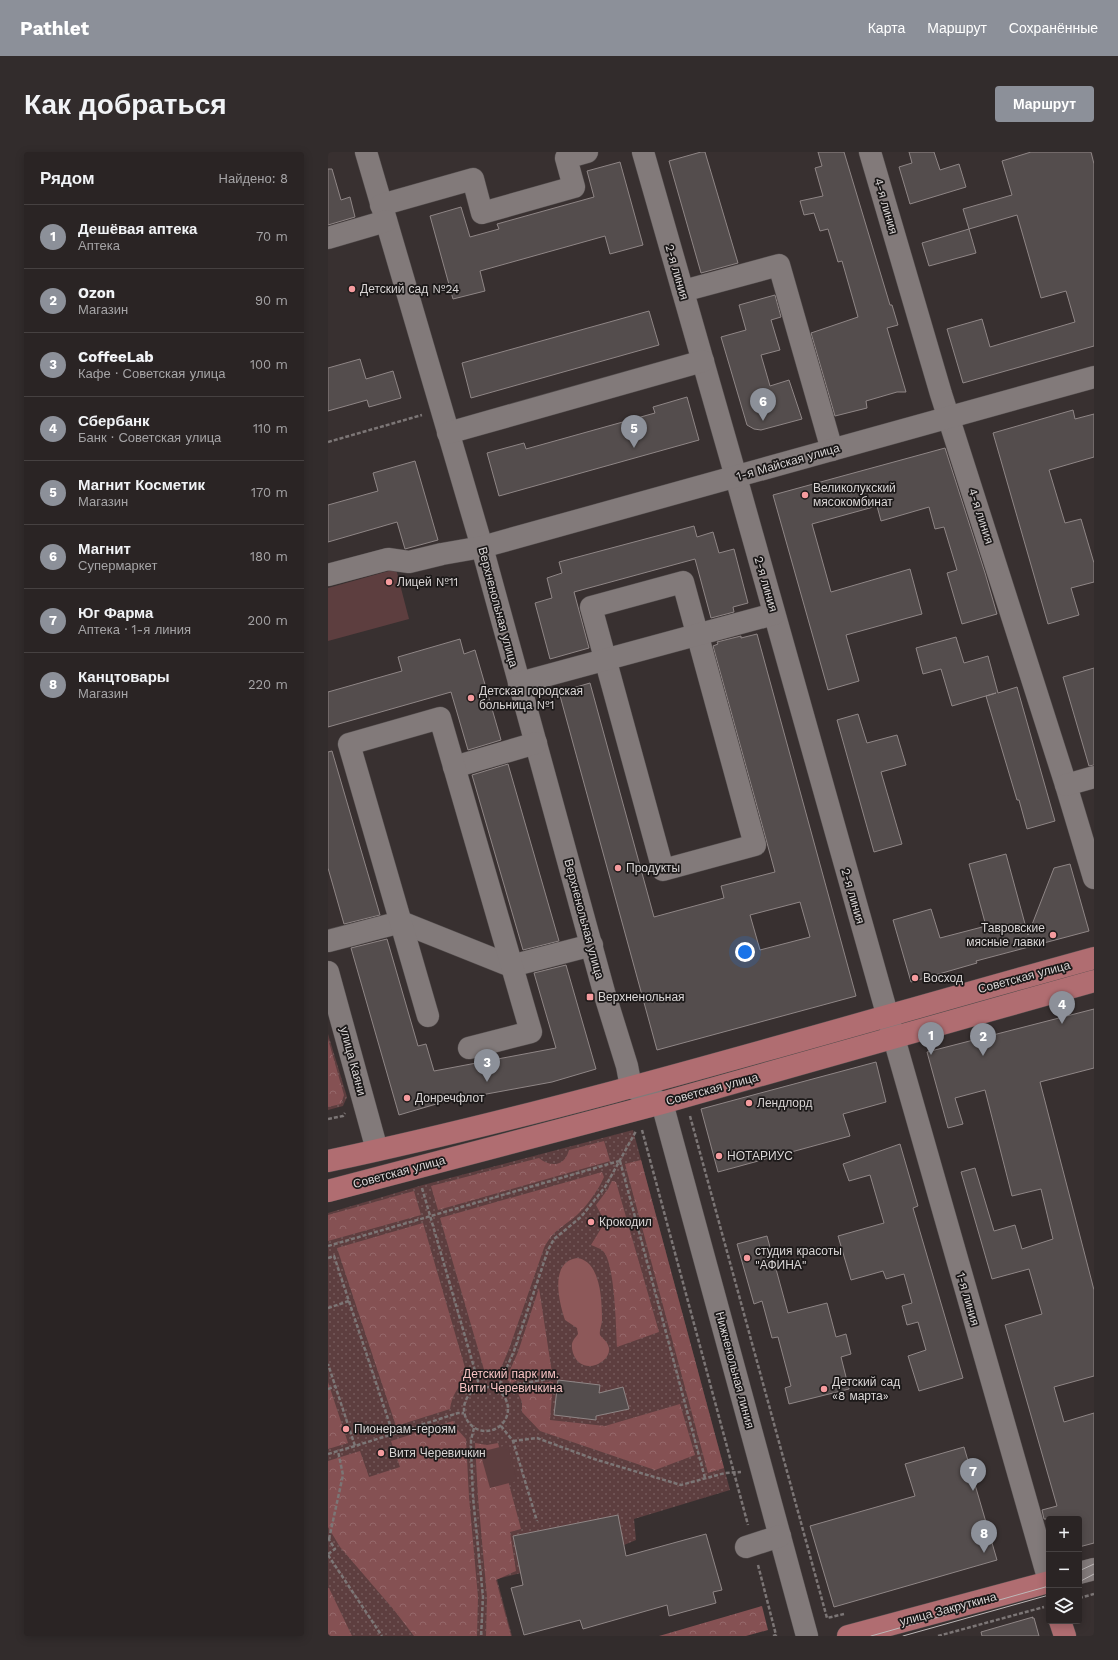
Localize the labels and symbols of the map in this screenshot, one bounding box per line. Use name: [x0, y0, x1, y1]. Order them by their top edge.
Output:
street label: 4-я линия: [871, 176, 901, 236]
street label: 2-я линия: [662, 243, 692, 301]
place label: Детский сад №24: [360, 282, 459, 296]
marker: Детский сад №24: [347, 284, 357, 294]
pin: 6: [750, 388, 776, 421]
pin: 5: [621, 415, 647, 448]
street label: 1-я Майская улица: [735, 440, 842, 483]
place label: Великолукский мясокомбинат: [813, 481, 896, 509]
street label: 4-я линия: [965, 486, 997, 546]
marker: Великолукский мясокомбинат: [800, 490, 810, 500]
street label: Верхненольная улица: [475, 545, 521, 669]
street label: 2-я линия: [751, 555, 781, 613]
place label: Лицей №11: [397, 575, 458, 589]
marker: Лицей №11: [384, 577, 394, 587]
place label: Детская городская больница №1: [479, 684, 583, 712]
marker: Детская городская больница №1: [466, 693, 476, 703]
street label: Верхненольная улица: [561, 857, 607, 981]
place label: Продукты: [626, 861, 680, 875]
marker: Продукты: [613, 863, 623, 873]
street label: 2-я линия: [838, 867, 868, 925]
place label: Тавровские мясные лавки: [966, 921, 1045, 949]
marker: Тавровские мясные лавки: [1048, 930, 1058, 940]
your location: [735, 942, 755, 962]
street label: Советская улица: [976, 958, 1072, 996]
place label: Восход: [923, 971, 963, 985]
marker: Восход: [910, 973, 920, 983]
place label: Верхненольная: [598, 990, 685, 1004]
pin: 4: [1049, 991, 1075, 1024]
marker: Верхненольная: [585, 992, 595, 1002]
pin: 1: [918, 1022, 944, 1055]
pin: 2: [970, 1023, 996, 1056]
street label: улица Каяни: [337, 1025, 369, 1097]
pin: 3: [474, 1049, 500, 1082]
street label: Советская улица: [664, 1070, 760, 1108]
place label: Донречфлот: [415, 1091, 485, 1105]
marker: Донречфлот: [402, 1093, 412, 1103]
place label: Лендлорд: [757, 1096, 812, 1110]
marker: Лендлорд: [744, 1098, 754, 1108]
place label: НОТАРИУС: [727, 1149, 793, 1163]
marker: НОТАРИУС: [714, 1151, 724, 1161]
street label: Советская улица: [351, 1153, 447, 1191]
place label: Крокодил: [599, 1215, 652, 1229]
marker: Крокодил: [586, 1217, 596, 1227]
place label: студия красоты "АФИНА": [755, 1244, 842, 1272]
marker: студия красоты "АФИНА": [742, 1253, 752, 1263]
street label: 1-я линия: [954, 1271, 982, 1327]
street label: Нижненольная линия: [713, 1310, 757, 1430]
park label: Детский парк им. Вити Черевичкина: [459, 1367, 563, 1395]
place label: Детский сад «8 марта»: [832, 1375, 900, 1403]
marker: Детский сад «8 марта»: [819, 1384, 829, 1394]
place label: Пионерам-героям: [354, 1422, 456, 1436]
marker: Пионерам-героям: [341, 1424, 351, 1434]
place label: Витя Черевичкин: [389, 1446, 486, 1460]
marker: Витя Черевичкин: [376, 1448, 386, 1458]
pin: 7: [960, 1458, 986, 1491]
pin: 8: [971, 1520, 997, 1553]
street label: улица Закруткина: [898, 1589, 998, 1629]

